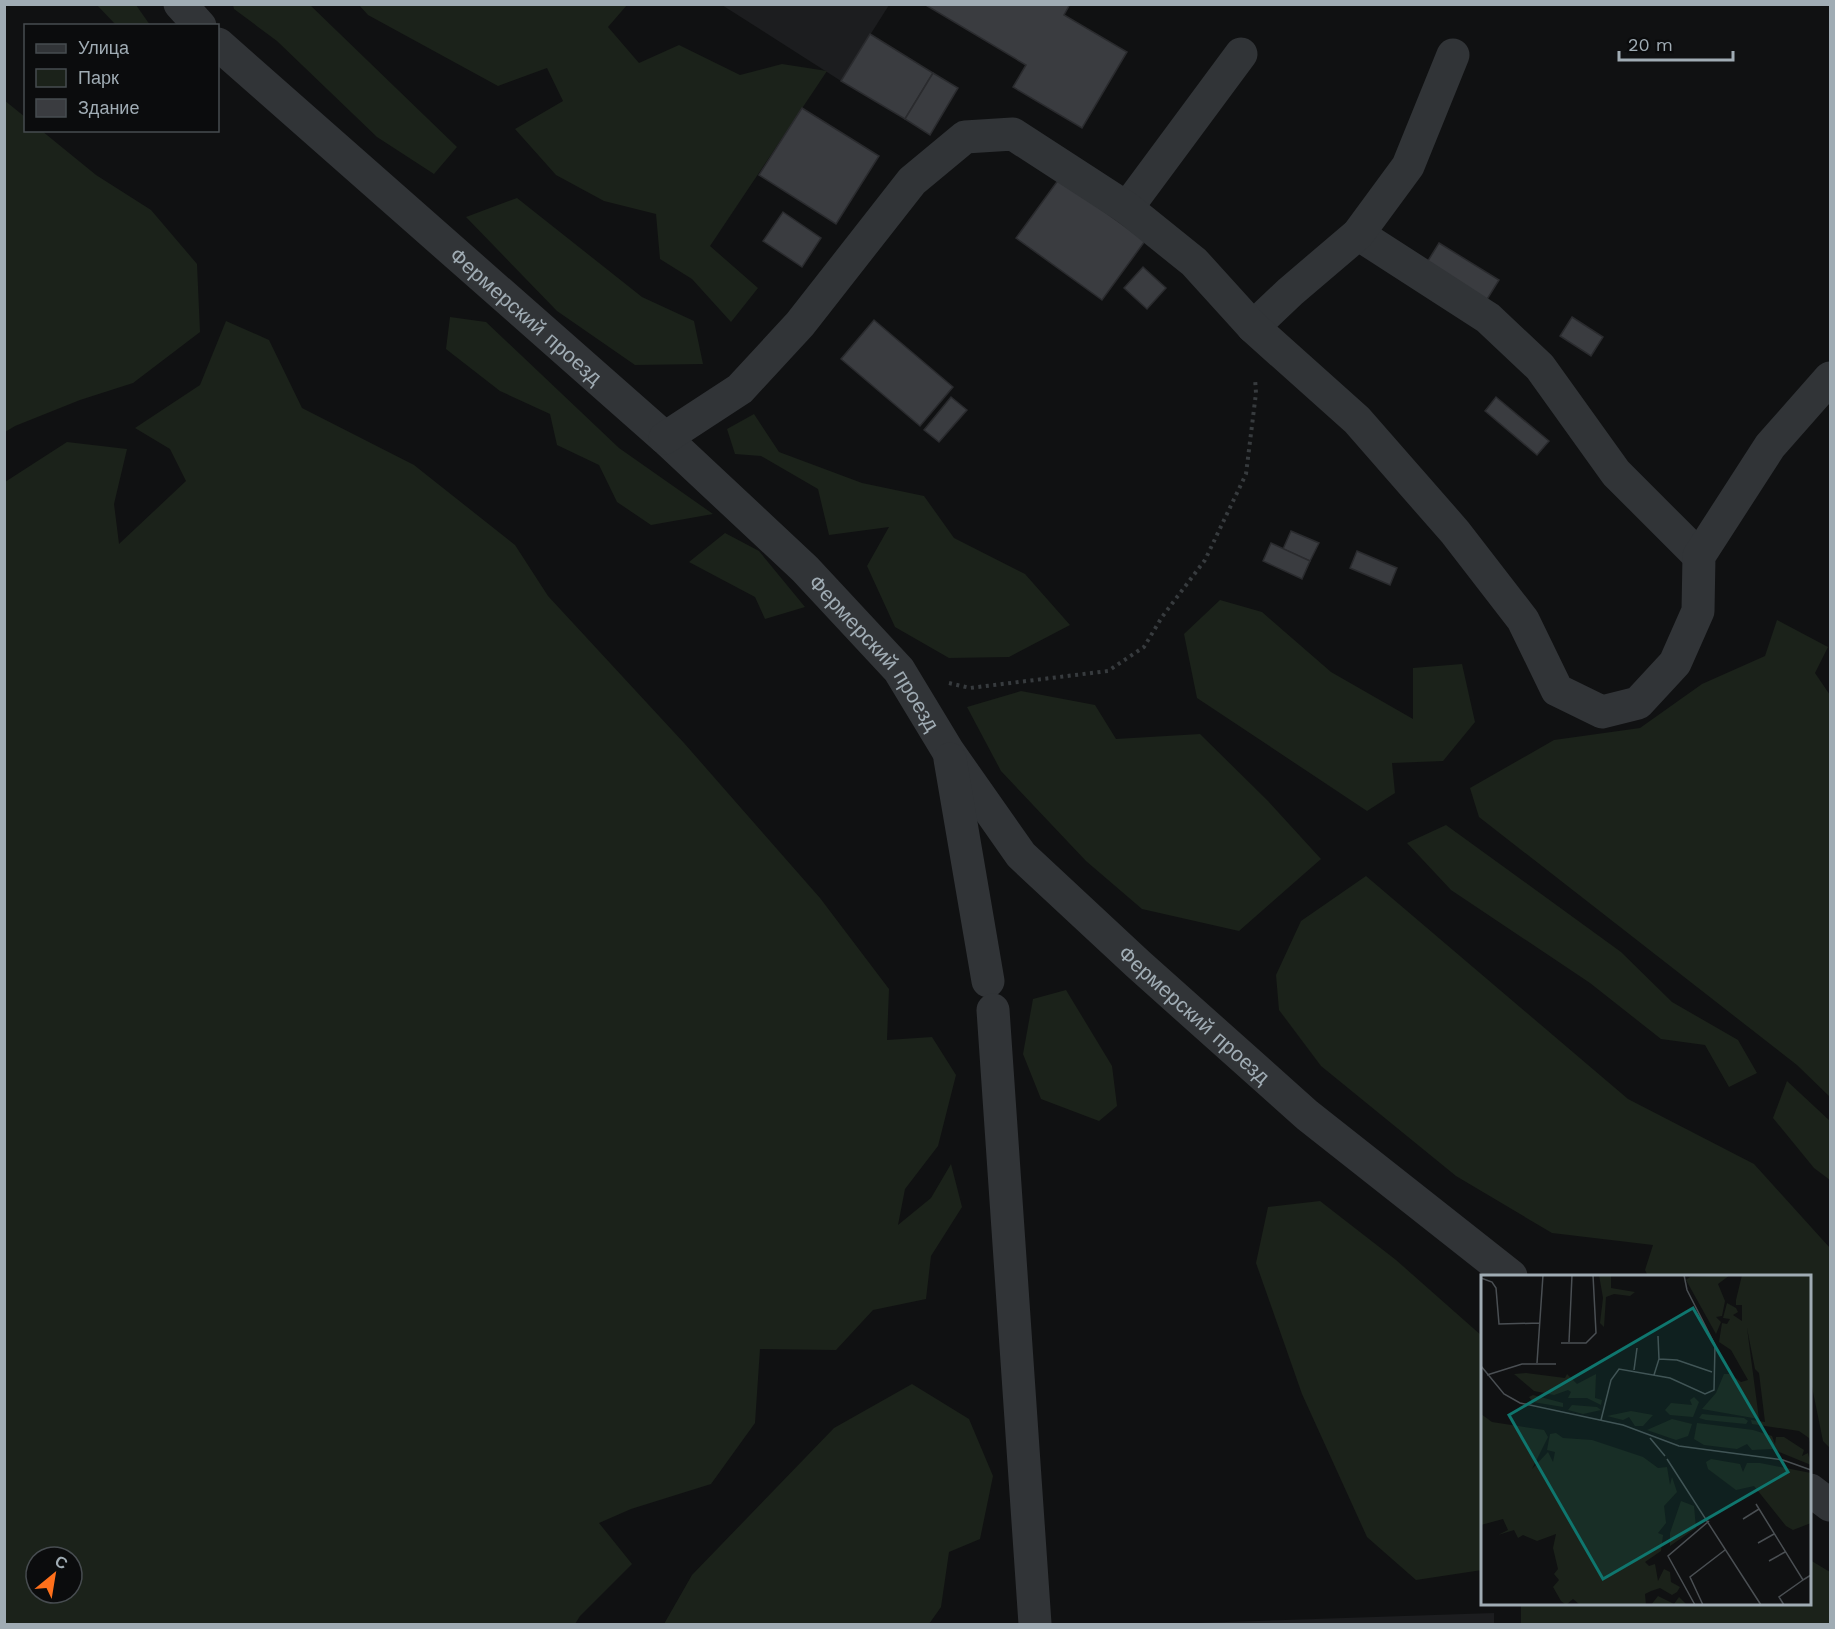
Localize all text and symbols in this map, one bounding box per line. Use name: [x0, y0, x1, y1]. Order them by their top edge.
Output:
legend: [24, 24, 219, 132]
scale bar: [1619, 24, 1733, 62]
text: 20 m: [1628, 34, 1673, 55]
text: Улица: [78, 37, 130, 58]
text: Парк: [78, 67, 119, 88]
text: Здание: [78, 97, 139, 118]
street label: Фермерский проезд: [445, 242, 608, 390]
street label: Фермерский проезд: [804, 569, 945, 735]
street label: Фермерский проезд: [1114, 940, 1276, 1089]
inset map: [1481, 1275, 1811, 1605]
north arrow: [24, 1545, 84, 1605]
text: С: [51, 1551, 71, 1574]

